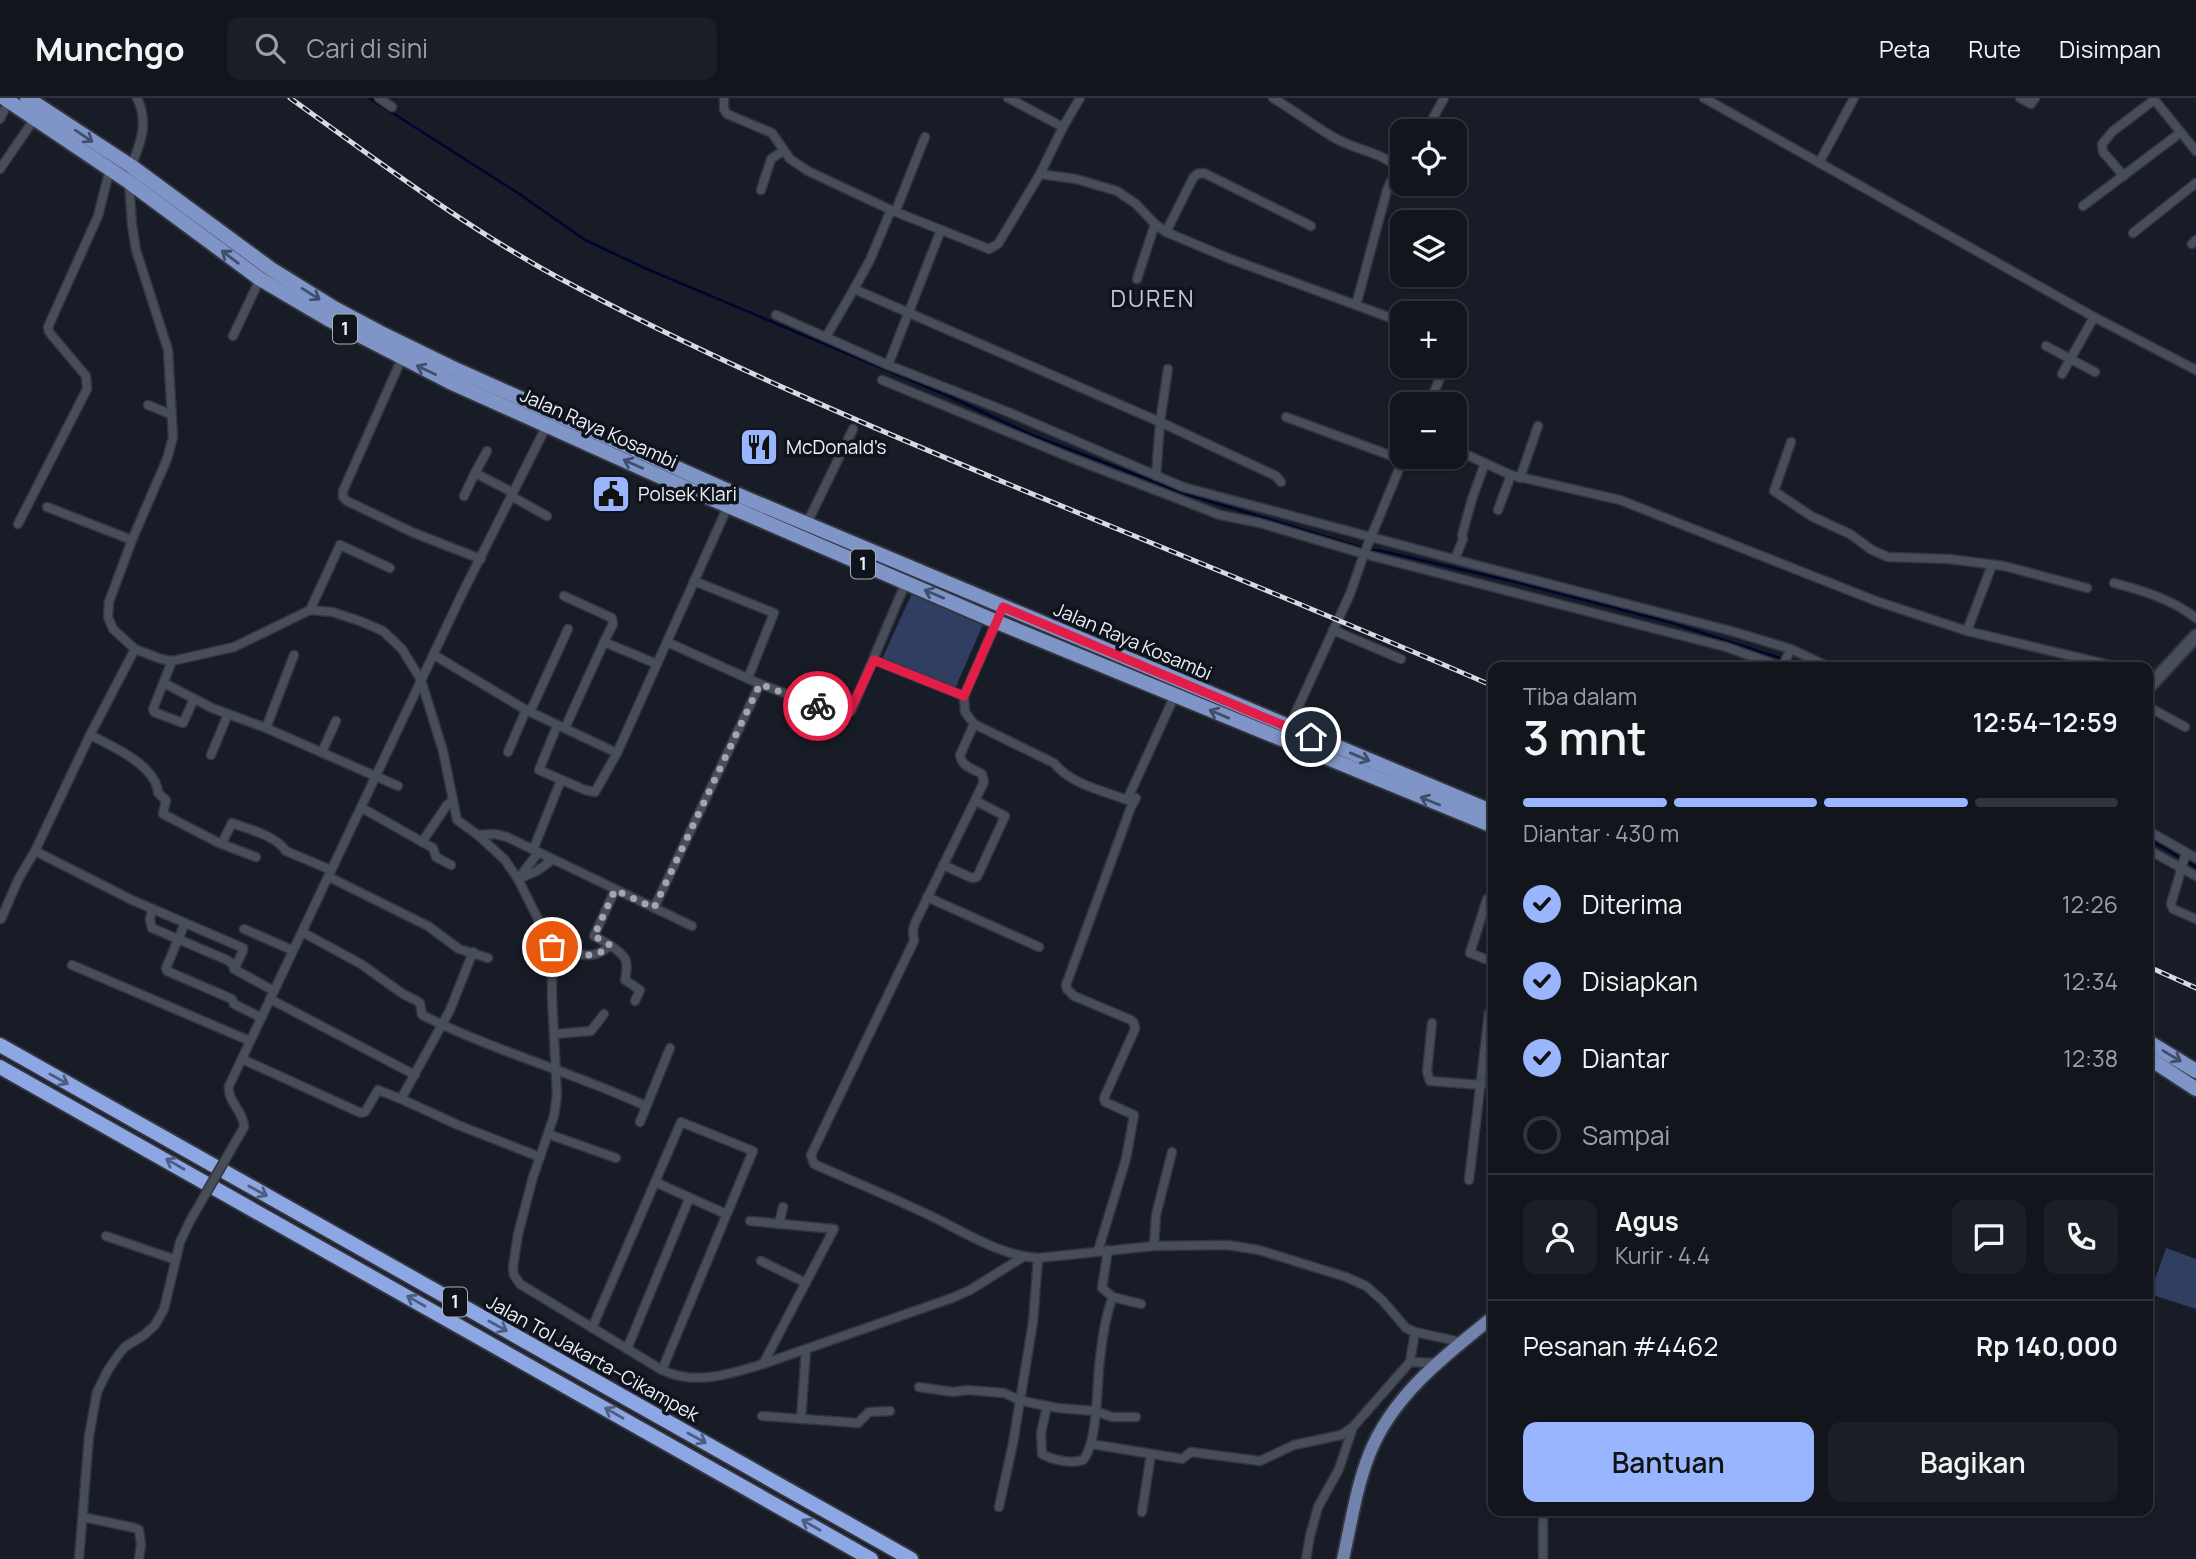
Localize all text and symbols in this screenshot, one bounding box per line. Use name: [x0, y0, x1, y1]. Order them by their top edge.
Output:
search box: [227, 17, 717, 80]
text: Munchgo: [35, 26, 185, 71]
icon: search: [251, 29, 289, 67]
text: Cari di sini: [307, 30, 428, 66]
text: Peta: [1879, 32, 1930, 65]
text: Rute: [1968, 32, 2021, 65]
text: Disimpan: [2059, 32, 2161, 65]
map controls: [1390, 119, 1467, 469]
button: locate: [1390, 119, 1467, 196]
one-way arrow: [74, 128, 93, 143]
button: layers: [1390, 210, 1467, 287]
one-way arrow: [221, 249, 239, 264]
district label: DUREN: [1111, 282, 1195, 314]
one-way arrow: [300, 287, 320, 301]
button: +: [1390, 301, 1467, 378]
road number: 1: [333, 314, 357, 344]
one-way arrow: [416, 363, 437, 376]
street label: Jalan Raya Kosambi: [516, 382, 682, 474]
button: −: [1390, 392, 1467, 469]
restaurant icon: McDonald's: [738, 426, 780, 468]
place label: McDonald's: [786, 434, 887, 460]
one-way arrow: [623, 457, 645, 470]
public building icon: Polsek Klari: [590, 473, 632, 515]
place label: Polsek Klari: [638, 481, 737, 507]
road number: 1: [851, 550, 875, 578]
one-way arrow: [924, 587, 945, 600]
street label: Jalan Raya Kosambi: [1050, 596, 1216, 686]
courier: [783, 671, 853, 741]
text: Tiba dalam: [1523, 680, 1637, 712]
icon: bike: [799, 687, 837, 725]
text: 12:54–12:59: [1973, 704, 2118, 740]
text: 3 mnt: [1523, 706, 1647, 769]
one-way arrow: [1209, 707, 1231, 720]
pin: [1281, 707, 1341, 767]
icon: home: [1292, 718, 1330, 756]
one-way arrow: [1348, 751, 1370, 764]
one-way arrow: [1419, 793, 1441, 806]
text: Diantar · 430 m: [1523, 817, 1679, 849]
icon: check: [1523, 885, 1561, 923]
text: Diterima: [1582, 886, 1683, 922]
text: 12:26: [2062, 888, 2118, 920]
pin: [522, 917, 582, 977]
icon: bag: [533, 928, 571, 966]
icon: check: [1523, 962, 1561, 1000]
text: Disiapkan: [1582, 963, 1698, 999]
text: 12:34: [2063, 965, 2118, 997]
icon: check: [1523, 1039, 1561, 1077]
text: Diantar: [1582, 1040, 1670, 1076]
text: 12:38: [2063, 1042, 2118, 1074]
one-way arrow: [2162, 1048, 2181, 1063]
one-way arrow: [49, 1072, 69, 1086]
text: Sampai: [1582, 1117, 1670, 1153]
one-way arrow: [166, 1157, 186, 1171]
one-way arrow: [247, 1184, 267, 1198]
button: person: [1523, 1200, 1597, 1274]
button: chat: [1952, 1200, 2026, 1274]
button: phone: [2044, 1200, 2118, 1274]
text: Agus: [1615, 1203, 1679, 1239]
text: Kurir · 4.4: [1615, 1239, 1710, 1271]
road number: 1: [443, 1288, 467, 1316]
street label: Jalan Tol Jakarta–Cikampek: [482, 1289, 704, 1428]
one-way arrow: [406, 1294, 426, 1308]
one-way arrow: [488, 1319, 508, 1333]
text: Pesanan #4462: [1523, 1328, 1718, 1364]
text: Rp 140,000: [1976, 1328, 2118, 1364]
one-way arrow: [604, 1406, 624, 1420]
button: Bantuan: [1523, 1422, 1814, 1502]
button: Bagikan: [1828, 1422, 2118, 1502]
one-way arrow: [686, 1431, 706, 1445]
one-way arrow: [802, 1518, 822, 1532]

